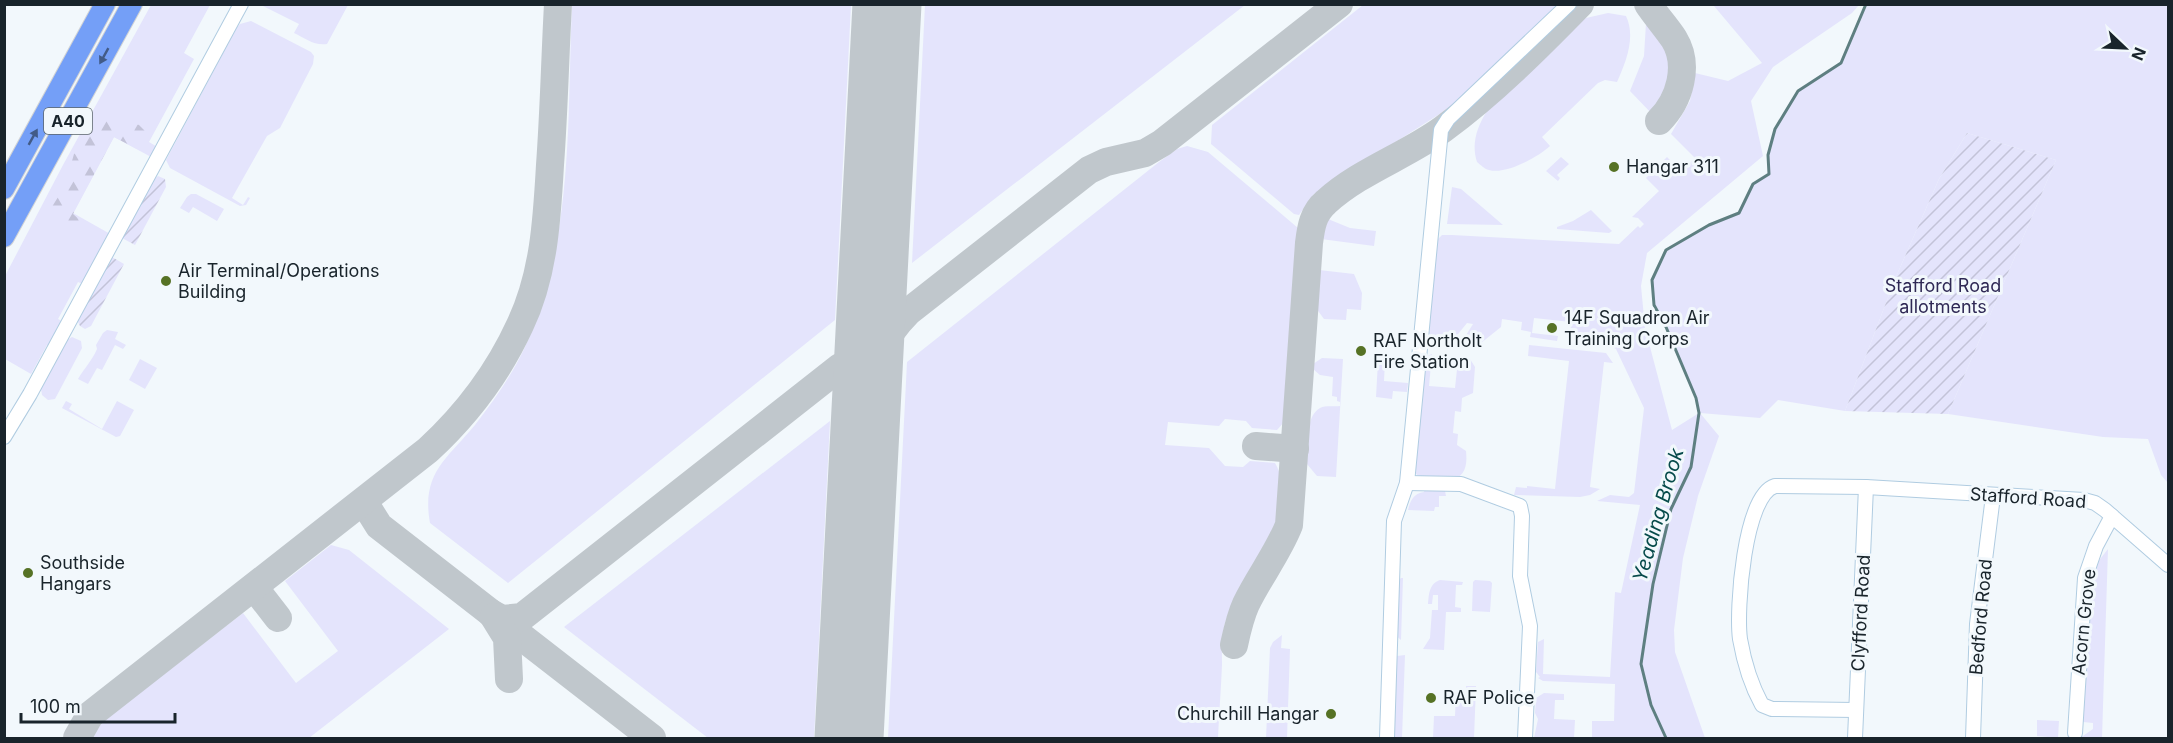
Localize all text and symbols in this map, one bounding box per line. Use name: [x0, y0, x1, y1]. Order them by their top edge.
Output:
north arrow: [2095, 18, 2155, 78]
text: N: [2127, 44, 2150, 63]
one-way arrow: [99, 48, 109, 65]
road number: A40: [44, 108, 92, 134]
one-way arrow: [28, 128, 38, 145]
place label: Hangar 311: [1626, 156, 1719, 177]
marker: Hangar 311: [1607, 160, 1621, 174]
place label: Air Terminal/Operations Building: [178, 260, 380, 302]
marker: Air Terminal/Operations Building: [159, 274, 173, 288]
park label: Stafford Road allotments: [1885, 275, 2001, 317]
place label: 14F Squadron Air Training Corps: [1564, 307, 1710, 349]
marker: 14F Squadron Air Training Corps: [1545, 321, 1559, 335]
place label: RAF Northolt Fire Station: [1373, 330, 1482, 372]
marker: RAF Northolt Fire Station: [1354, 344, 1368, 358]
water label: Yeading Brook: [1627, 444, 1689, 585]
street label: Stafford Road: [1969, 483, 2087, 512]
place label: Southside Hangars: [40, 552, 125, 594]
street label: Clyfford Road: [1847, 554, 1874, 672]
street label: Bedford Road: [1965, 558, 1996, 676]
marker: Southside Hangars: [21, 566, 35, 580]
street label: Acorn Grove: [2067, 568, 2100, 676]
scale bar: [21, 686, 176, 724]
place label: RAF Police: [1443, 687, 1534, 708]
marker: RAF Police: [1424, 691, 1438, 705]
text: 100 m: [30, 696, 81, 717]
place label: Churchill Hangar: [1177, 703, 1319, 724]
marker: Churchill Hangar: [1324, 707, 1338, 721]

